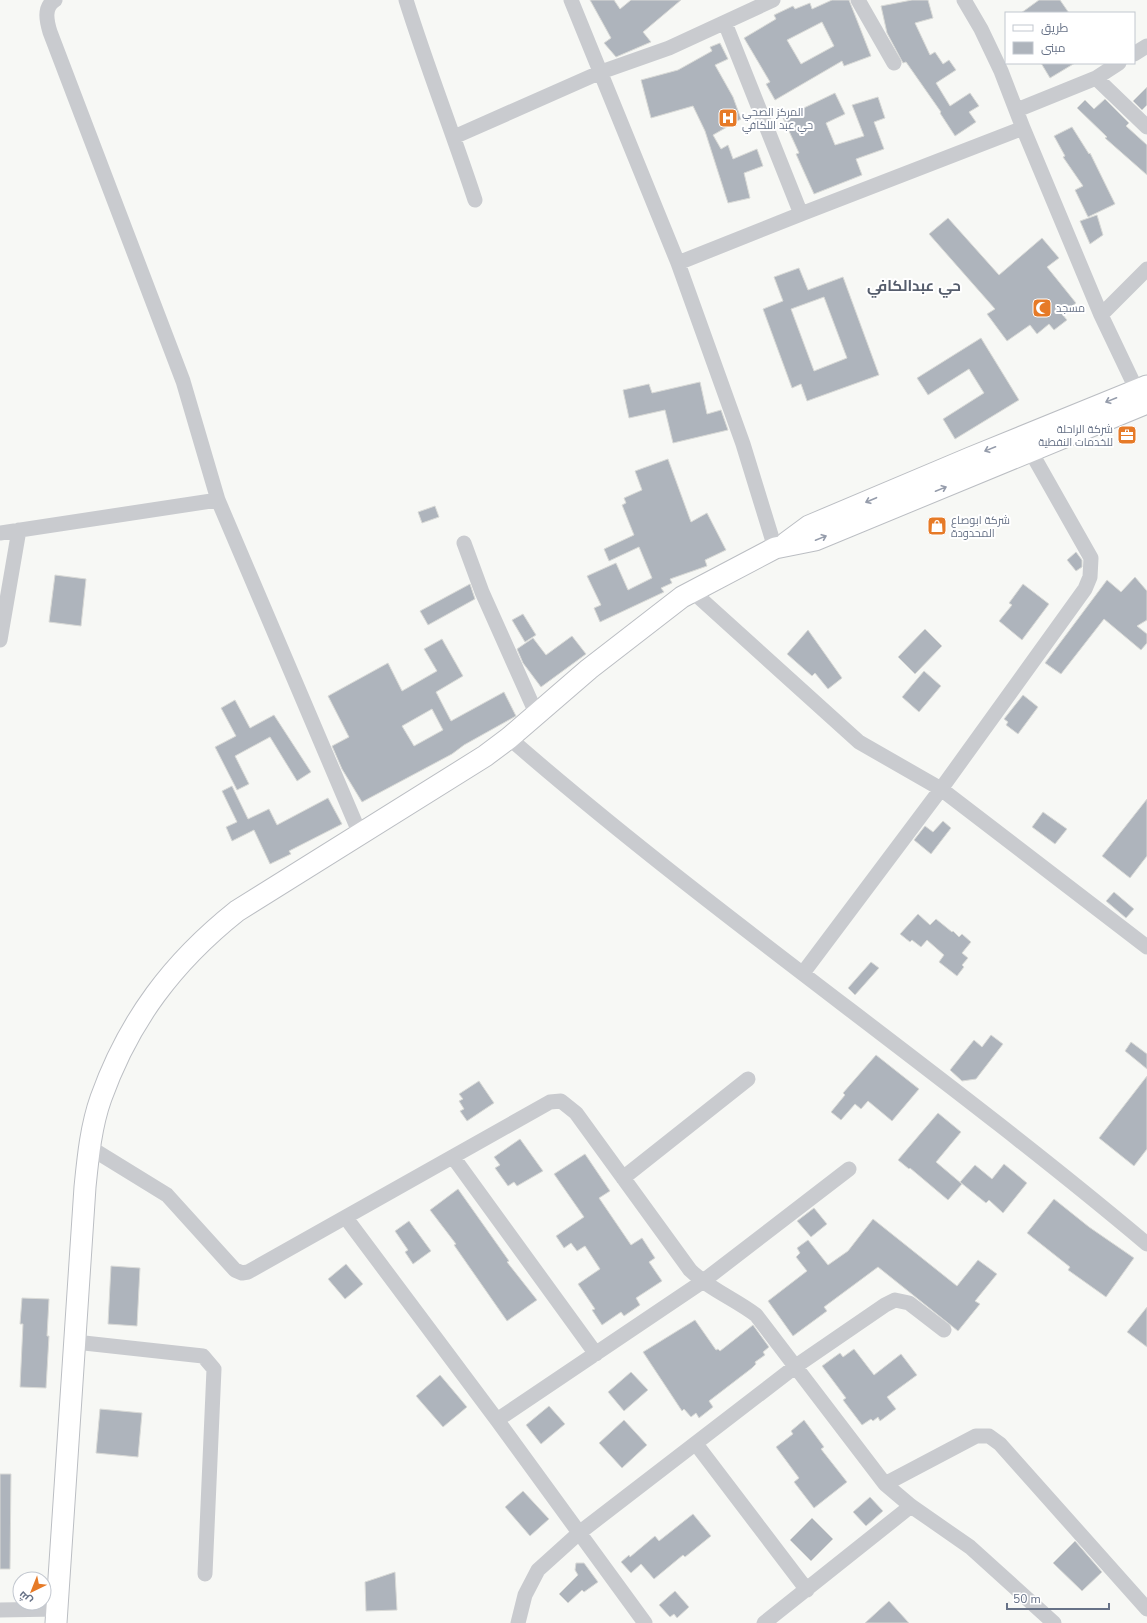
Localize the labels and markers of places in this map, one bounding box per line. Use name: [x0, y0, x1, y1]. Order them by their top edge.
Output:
place label: المركز الصحي حي عبد اللكافي: [742, 105, 813, 134]
hospital icon: المركز الصحي حي عبد اللكافي: [717, 107, 739, 129]
mosque icon: مسجد: [1031, 297, 1053, 319]
place label: مسجد: [1056, 301, 1085, 316]
place label: شركة الراحلة للخدمات النفطية: [1038, 422, 1113, 450]
office icon: شركة الراحلة للخدمات النفطية: [1116, 424, 1138, 446]
place label: شركة ابوصاع المحدودة: [951, 513, 1010, 541]
shop icon: شركة ابوصاع المحدودة: [926, 515, 948, 537]

